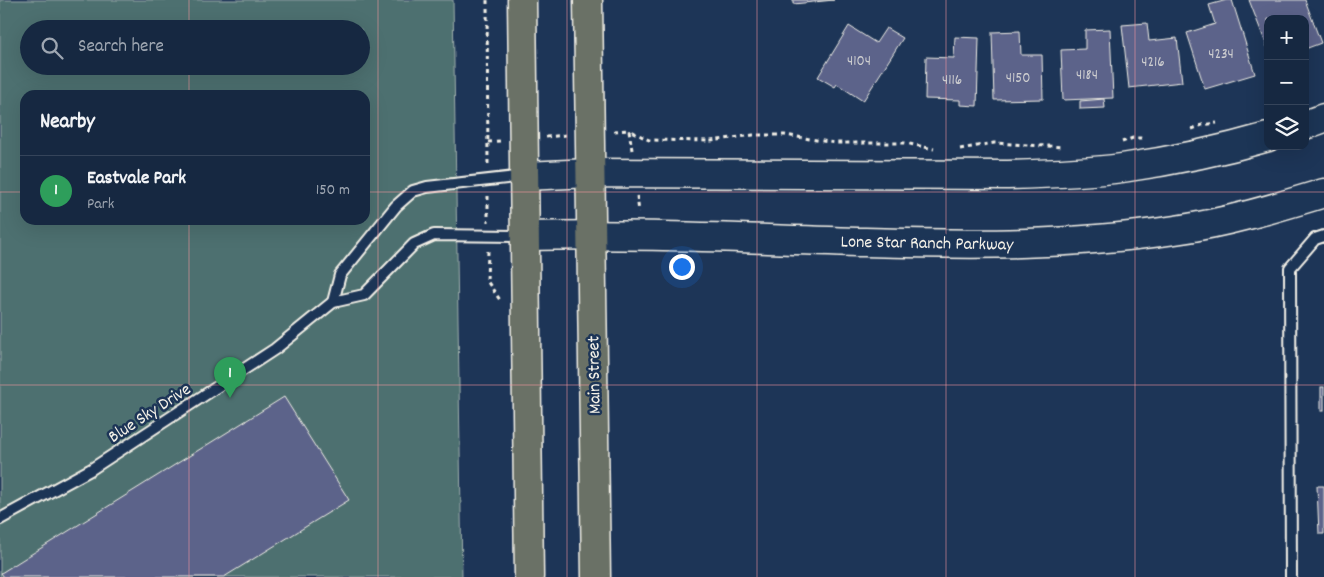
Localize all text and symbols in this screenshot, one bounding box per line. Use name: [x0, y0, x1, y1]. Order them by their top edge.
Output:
map controls: [1264, 15, 1309, 150]
button: +: [1264, 15, 1309, 60]
search box: [20, 20, 370, 75]
icon: search: [38, 34, 66, 62]
text: Search here: [78, 34, 164, 61]
house number: 4234: [1208, 44, 1234, 66]
house number: 4104: [847, 51, 871, 73]
house number: 4216: [1141, 52, 1165, 74]
button: −: [1264, 60, 1309, 105]
house number: 4184: [1076, 65, 1098, 87]
house number: 4150: [1006, 68, 1030, 90]
house number: 4116: [942, 70, 962, 92]
button: layers: [1264, 105, 1309, 150]
text: Nearby: [40, 108, 95, 138]
text: Eastvale Park: [87, 166, 186, 193]
text: 1: [54, 179, 58, 202]
text: 150 m: [316, 179, 350, 202]
text: Park: [87, 193, 114, 216]
street label: Lone Star Ranch Parkway: [840, 230, 1014, 259]
your location: [669, 254, 695, 280]
street label: Main Street: [582, 335, 609, 414]
pin: 1: [214, 357, 246, 398]
street label: Blue Sky Drive: [104, 378, 197, 450]

